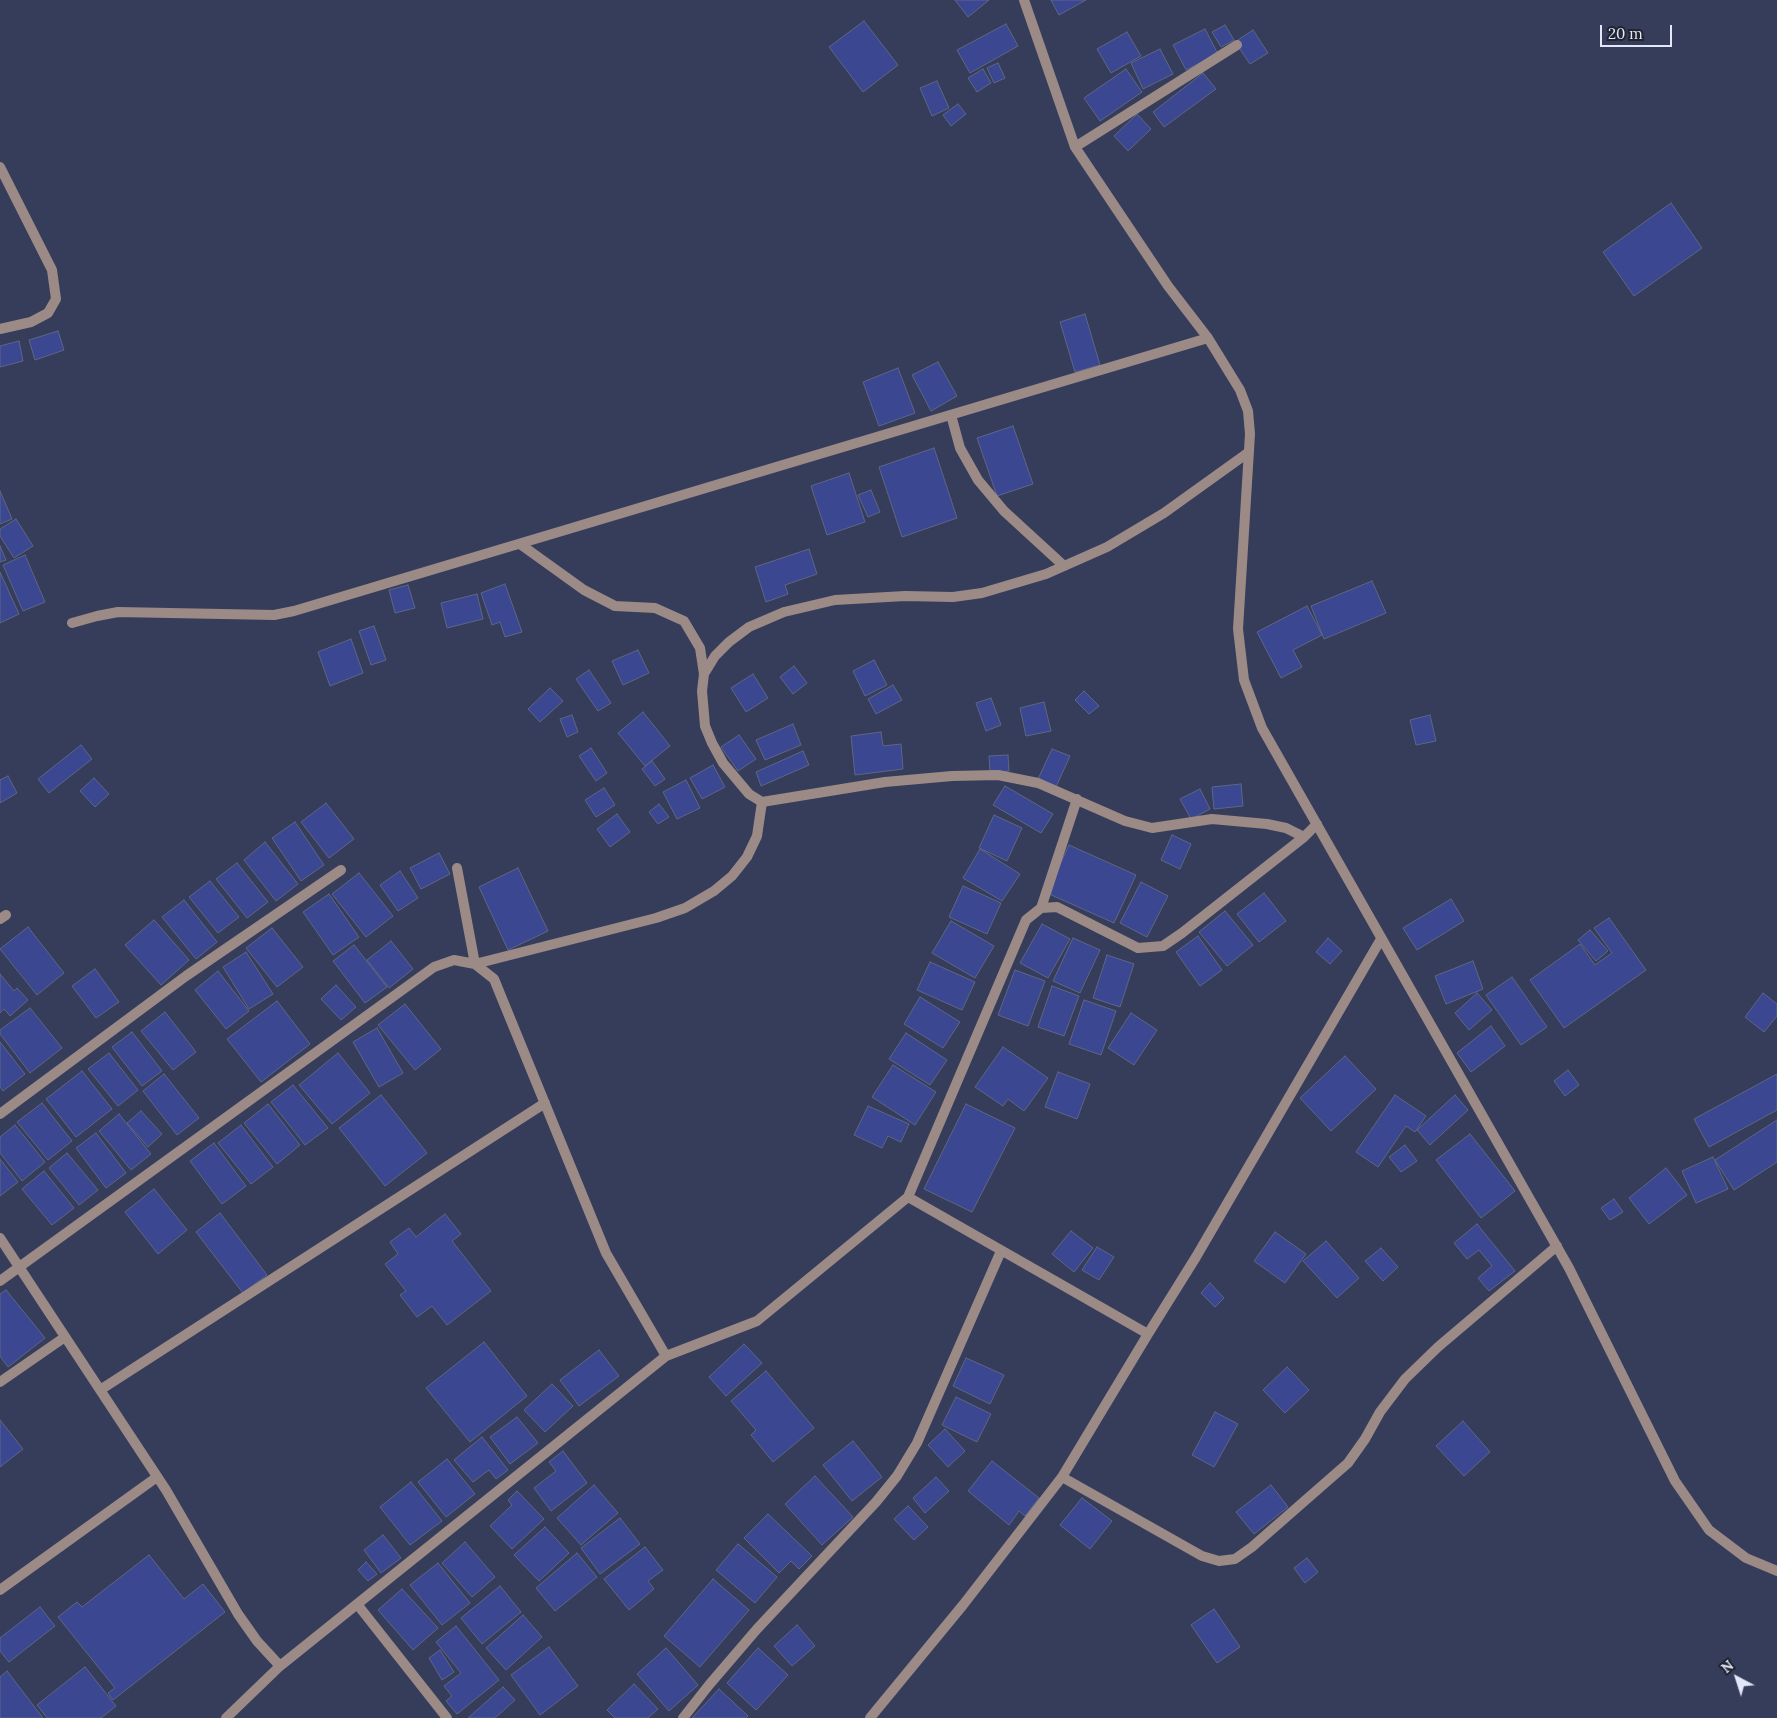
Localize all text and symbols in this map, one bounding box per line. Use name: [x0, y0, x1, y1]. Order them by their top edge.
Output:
scale bar: [1602, 15, 1674, 47]
text: 20 m: [1608, 24, 1643, 43]
north arrow: [1712, 1653, 1762, 1703]
text: N: [1717, 1656, 1737, 1677]

